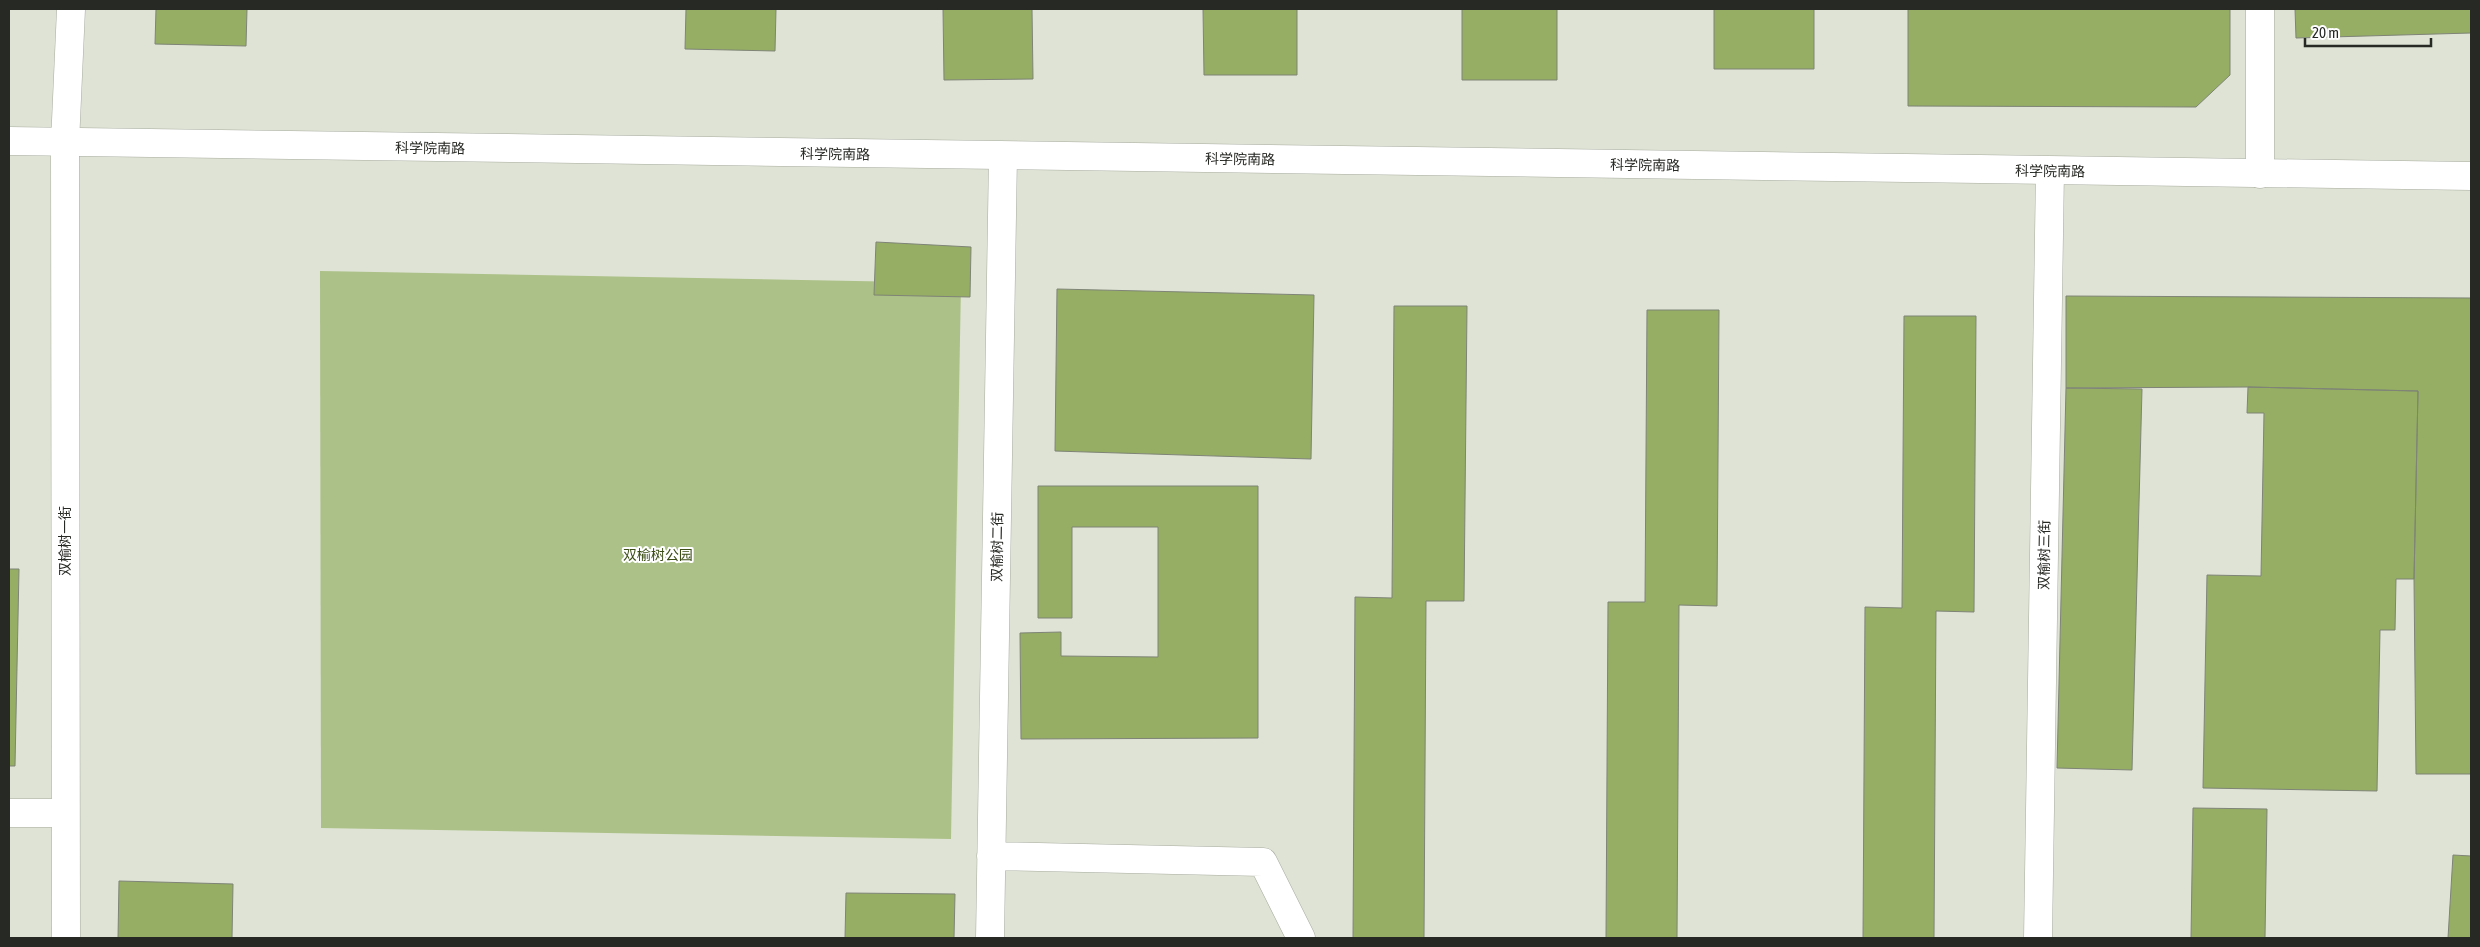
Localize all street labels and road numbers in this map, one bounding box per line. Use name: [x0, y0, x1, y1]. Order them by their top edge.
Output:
street label: 科学院南路: [395, 139, 465, 157]
street label: 科学院南路: [800, 145, 870, 163]
street label: 科学院南路: [1205, 150, 1275, 168]
street label: 科学院南路: [1610, 156, 1680, 174]
street label: 科学院南路: [2015, 162, 2085, 180]
street label: 双榆树一街: [57, 506, 73, 576]
street label: 双榆树二街: [988, 512, 1006, 582]
street label: 双榆树三街: [2035, 520, 2053, 590]

